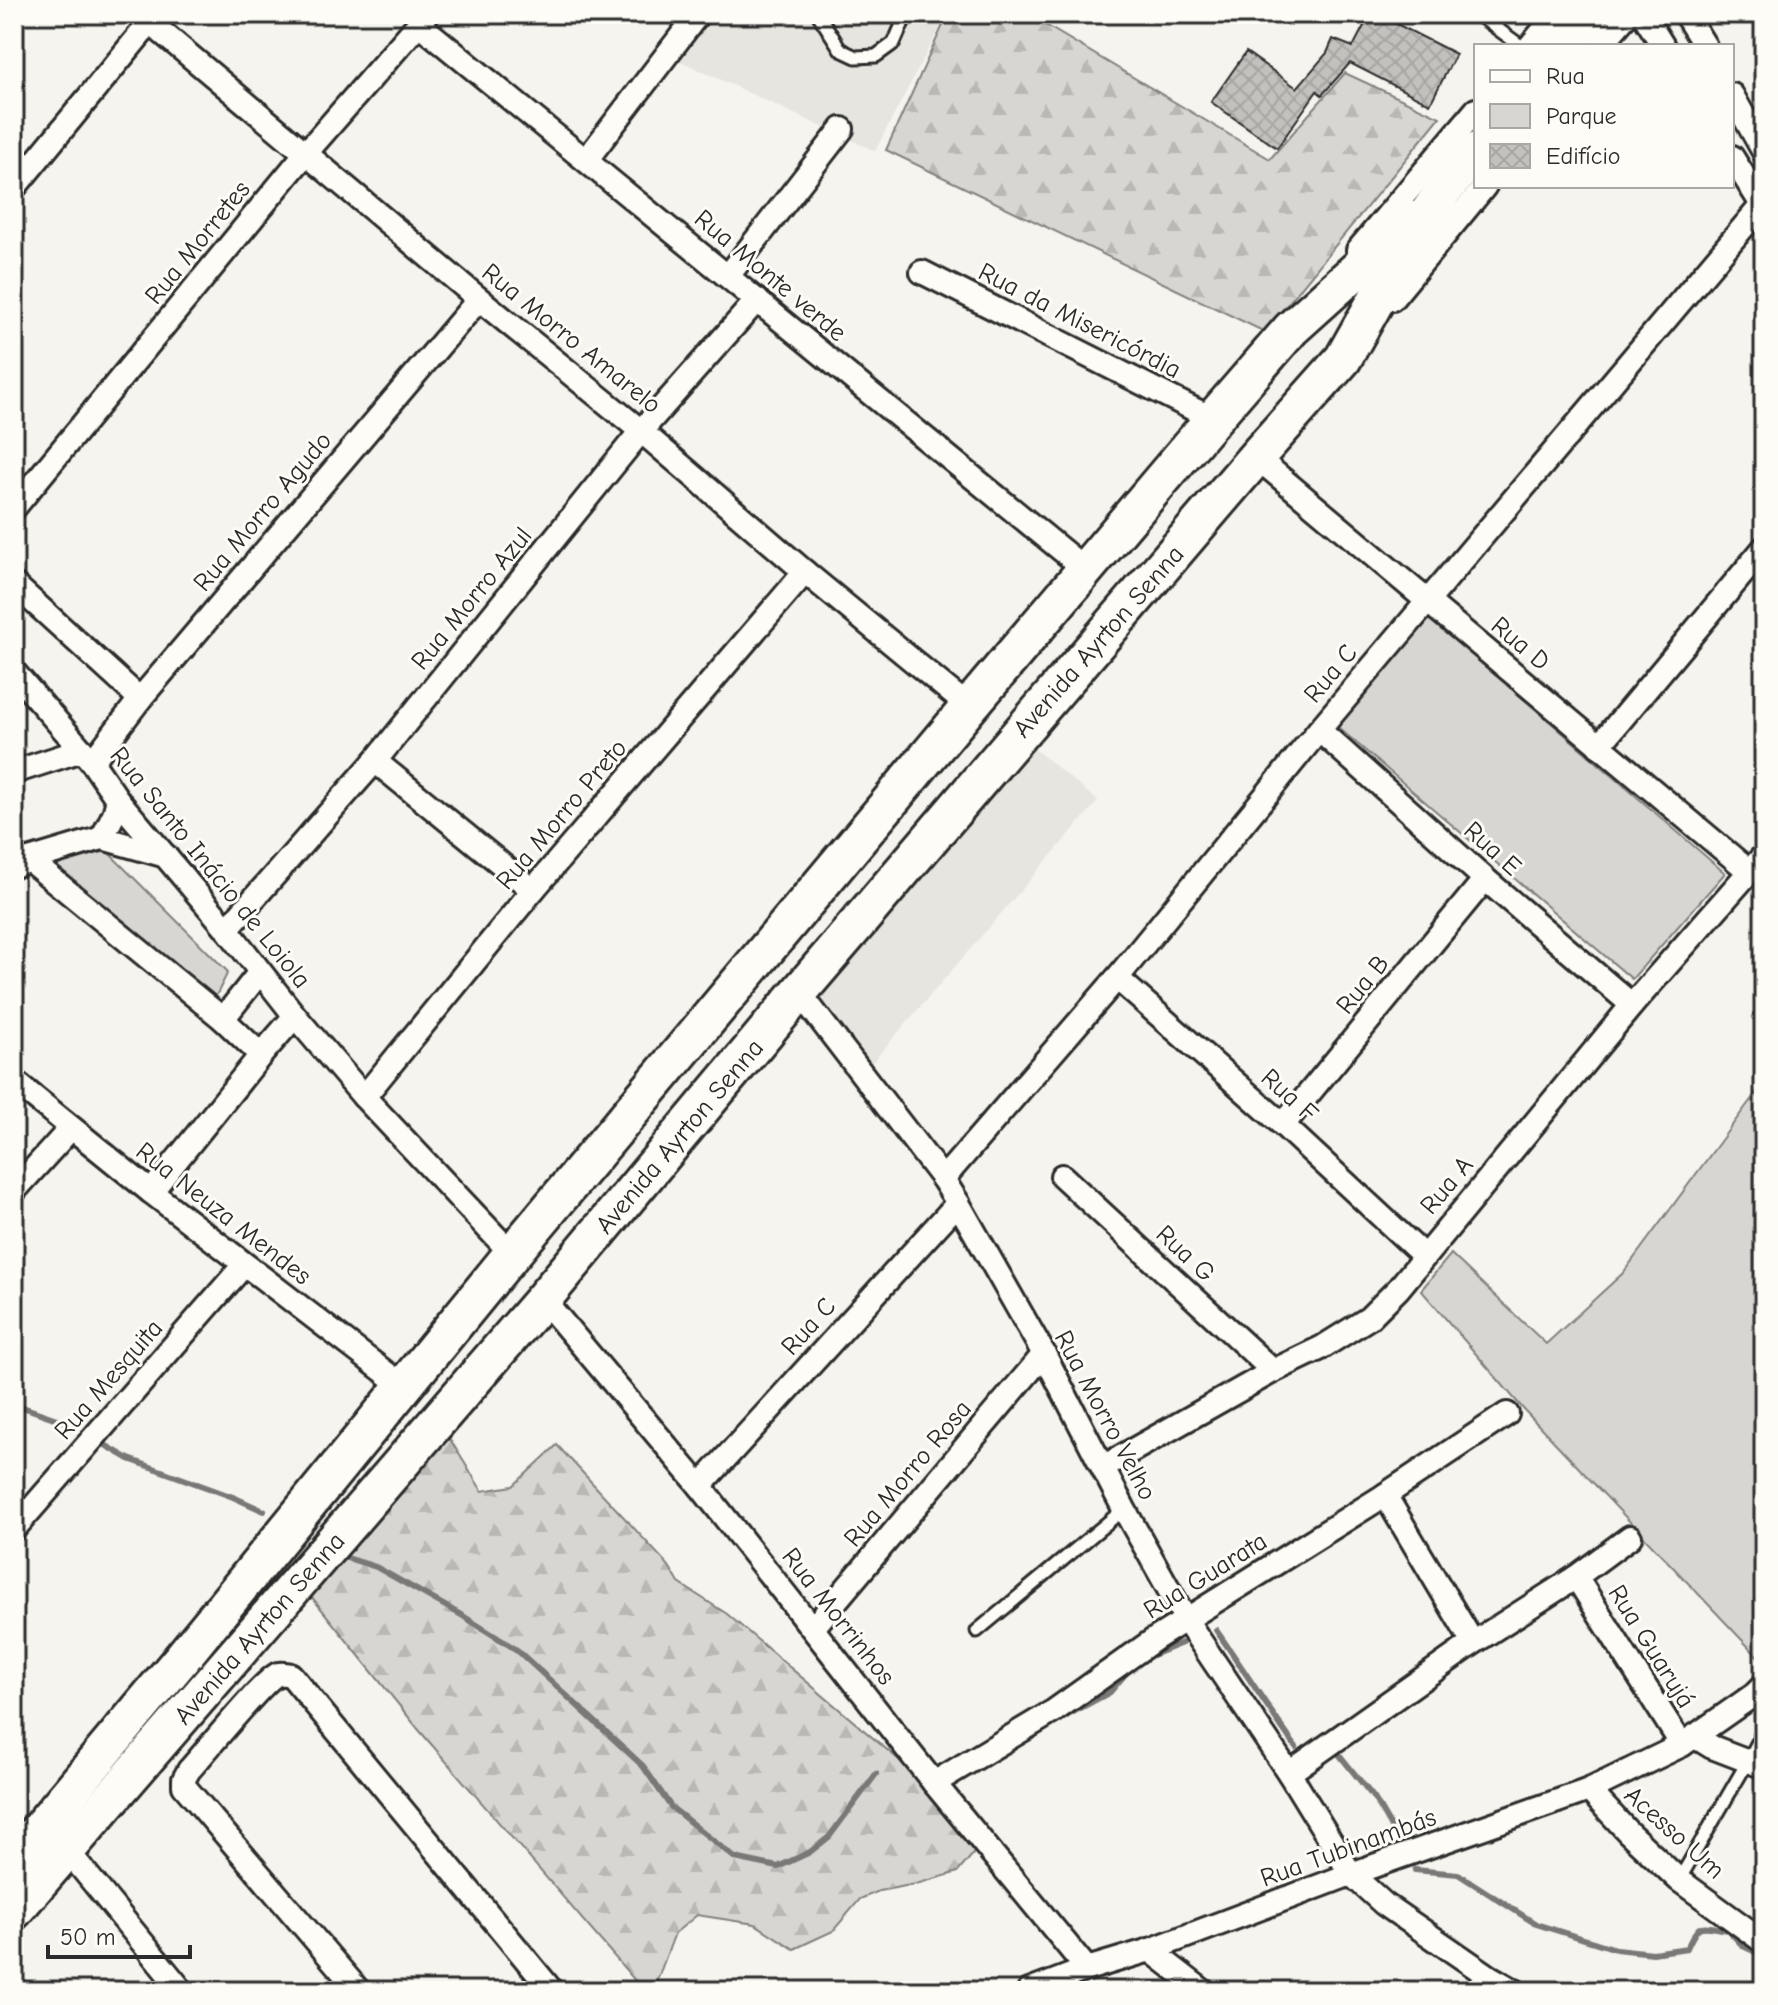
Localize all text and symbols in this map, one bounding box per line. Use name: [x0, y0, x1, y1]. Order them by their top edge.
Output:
legend: [1474, 44, 1734, 188]
text: Rua: [1546, 62, 1585, 90]
text: Parque: [1546, 102, 1617, 130]
text: Edifício: [1546, 142, 1621, 170]
street label: Rua Morretes: [139, 175, 257, 310]
street label: Rua Monte verde: [688, 204, 852, 348]
street label: Rua Morro Amarelo: [476, 257, 667, 420]
street label: Rua da Misericórdia: [973, 257, 1186, 385]
street label: Rua Morro Agudo: [187, 426, 338, 597]
street label: Rua Morro Azul: [405, 521, 538, 676]
street label: Avenida Ayrton Senna: [1007, 539, 1190, 744]
street label: Rua D: [1485, 611, 1556, 677]
street label: Rua C: [1298, 638, 1364, 709]
street label: Rua Morro Preto: [490, 733, 633, 896]
street label: Rua Santo Inácio de Loiola: [104, 741, 317, 994]
street label: Rua E: [1458, 815, 1527, 882]
street label: Rua B: [1330, 949, 1396, 1020]
street label: Avenida Ayrton Senna: [590, 1033, 770, 1240]
street label: Rua F: [1255, 1063, 1324, 1129]
street label: Rua Neuza Mendes: [130, 1136, 317, 1291]
street label: Rua A: [1414, 1151, 1479, 1221]
street label: Rua G: [1150, 1219, 1221, 1288]
street label: Rua C: [775, 1292, 842, 1362]
street label: Rua Mesquita: [49, 1314, 169, 1446]
street label: Rua Morro Velho: [1048, 1325, 1162, 1505]
street label: Rua Morro Rosa: [838, 1394, 978, 1553]
street label: Avenida Ayrton Senna: [168, 1526, 351, 1731]
street label: Rua Guarata: [1138, 1526, 1273, 1626]
street label: Rua Morrinhos: [775, 1542, 901, 1691]
street label: Rua Guarujá: [1602, 1579, 1701, 1714]
street label: Acesso Um: [1618, 1780, 1730, 1885]
street label: Rua Tubinambás: [1256, 1802, 1440, 1894]
scale bar: [48, 1909, 190, 1959]
text: 50 m: [60, 1923, 116, 1951]

